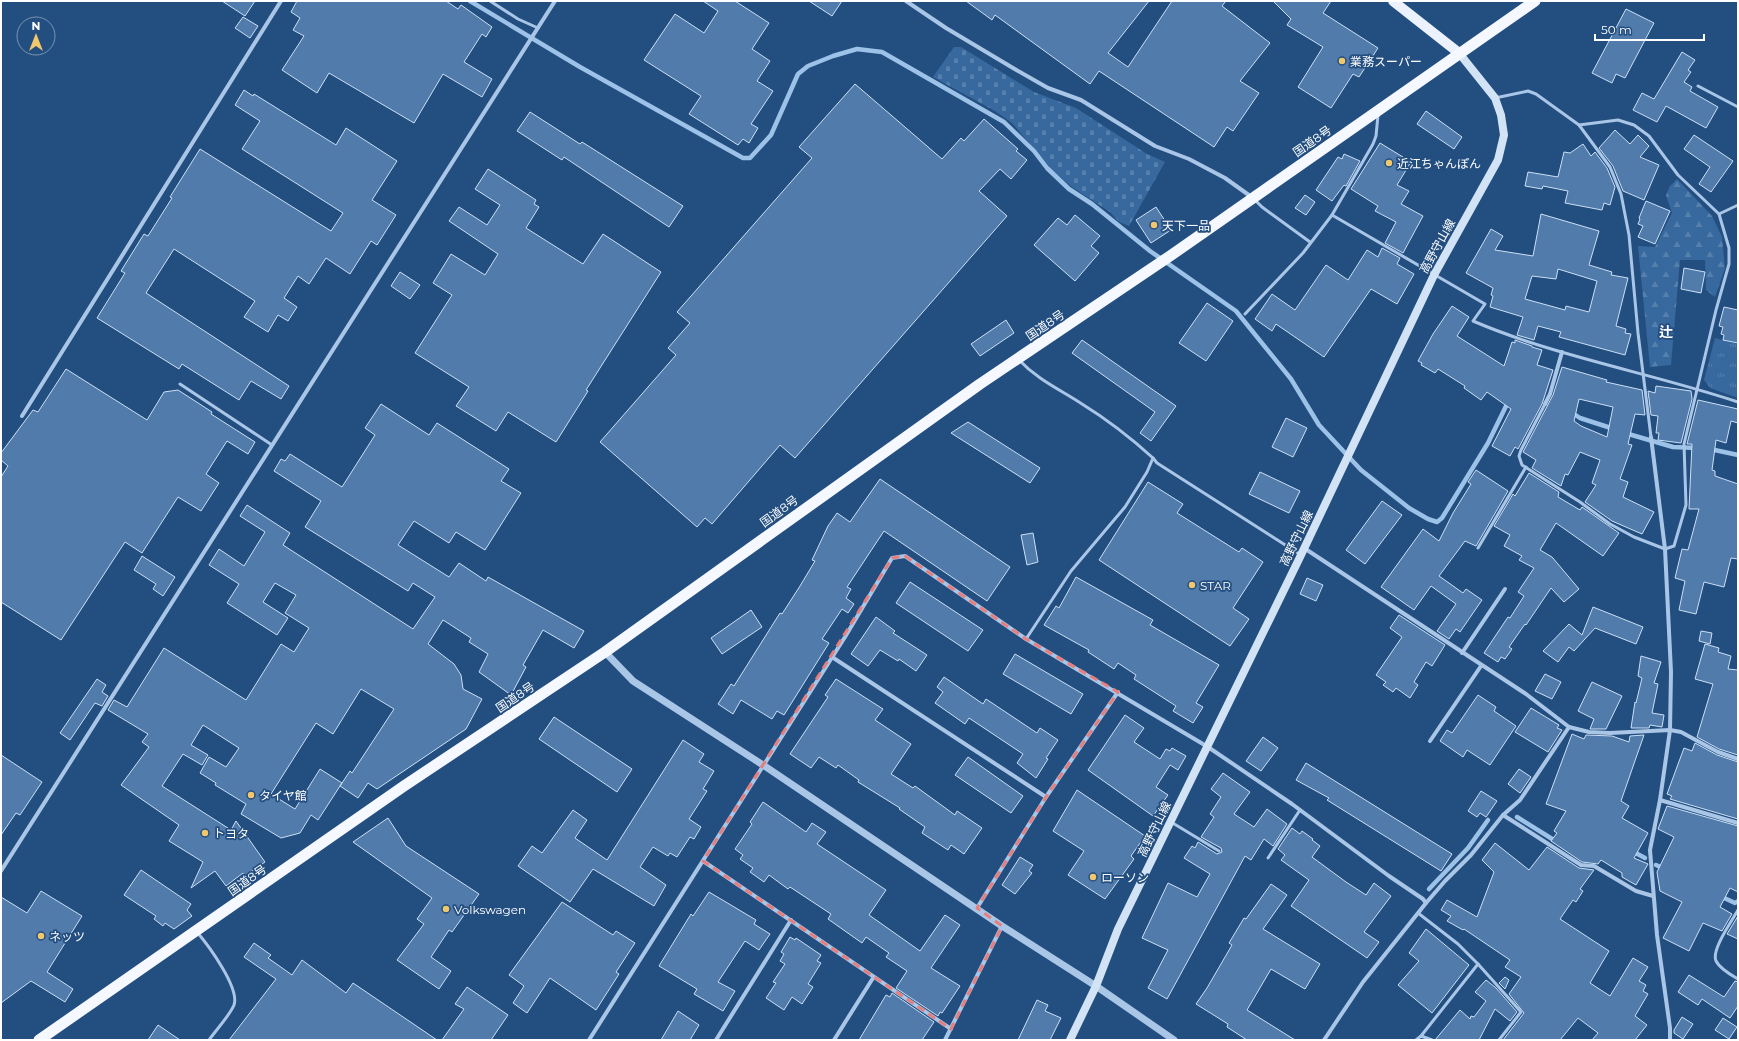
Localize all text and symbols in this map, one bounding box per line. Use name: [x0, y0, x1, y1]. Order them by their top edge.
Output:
north arrow: [16, 16, 56, 56]
scale bar: [1595, 16, 1704, 42]
text: N: [32, 19, 40, 33]
text: 50 m: [1601, 22, 1632, 37]
place label: 業務スーパー: [1350, 54, 1422, 69]
marker: 業務スーパー: [1337, 56, 1347, 66]
street label: 国道8号: [1290, 122, 1334, 160]
place label: 近江ちゃんぽん: [1397, 156, 1481, 171]
marker: 近江ちゃんぽん: [1384, 158, 1394, 168]
street label: 高野守山線: [1416, 216, 1458, 276]
place label: 天下一品: [1162, 218, 1210, 233]
marker: 天下一品: [1149, 220, 1159, 230]
street label: 国道8号: [1023, 307, 1067, 343]
district label: 辻: [1659, 323, 1673, 341]
street label: 国道8号: [757, 492, 801, 530]
street label: 高野守山線: [1276, 508, 1316, 568]
place label: STAR: [1200, 578, 1231, 593]
marker: STAR: [1187, 580, 1197, 590]
street label: 国道8号: [493, 679, 537, 715]
place label: タイヤ館: [259, 788, 307, 803]
marker: タイヤ館: [246, 790, 256, 800]
street label: 高野守山線: [1134, 799, 1174, 859]
place label: トヨタ: [213, 826, 249, 841]
marker: トヨタ: [200, 828, 210, 838]
street label: 国道8号: [225, 861, 269, 899]
place label: ローソン: [1101, 870, 1149, 885]
marker: ローソン: [1088, 872, 1098, 882]
place label: Volkswagen: [454, 902, 526, 917]
marker: Volkswagen: [441, 904, 451, 914]
place label: ネッツ: [49, 929, 85, 944]
marker: ネッツ: [36, 931, 46, 941]

